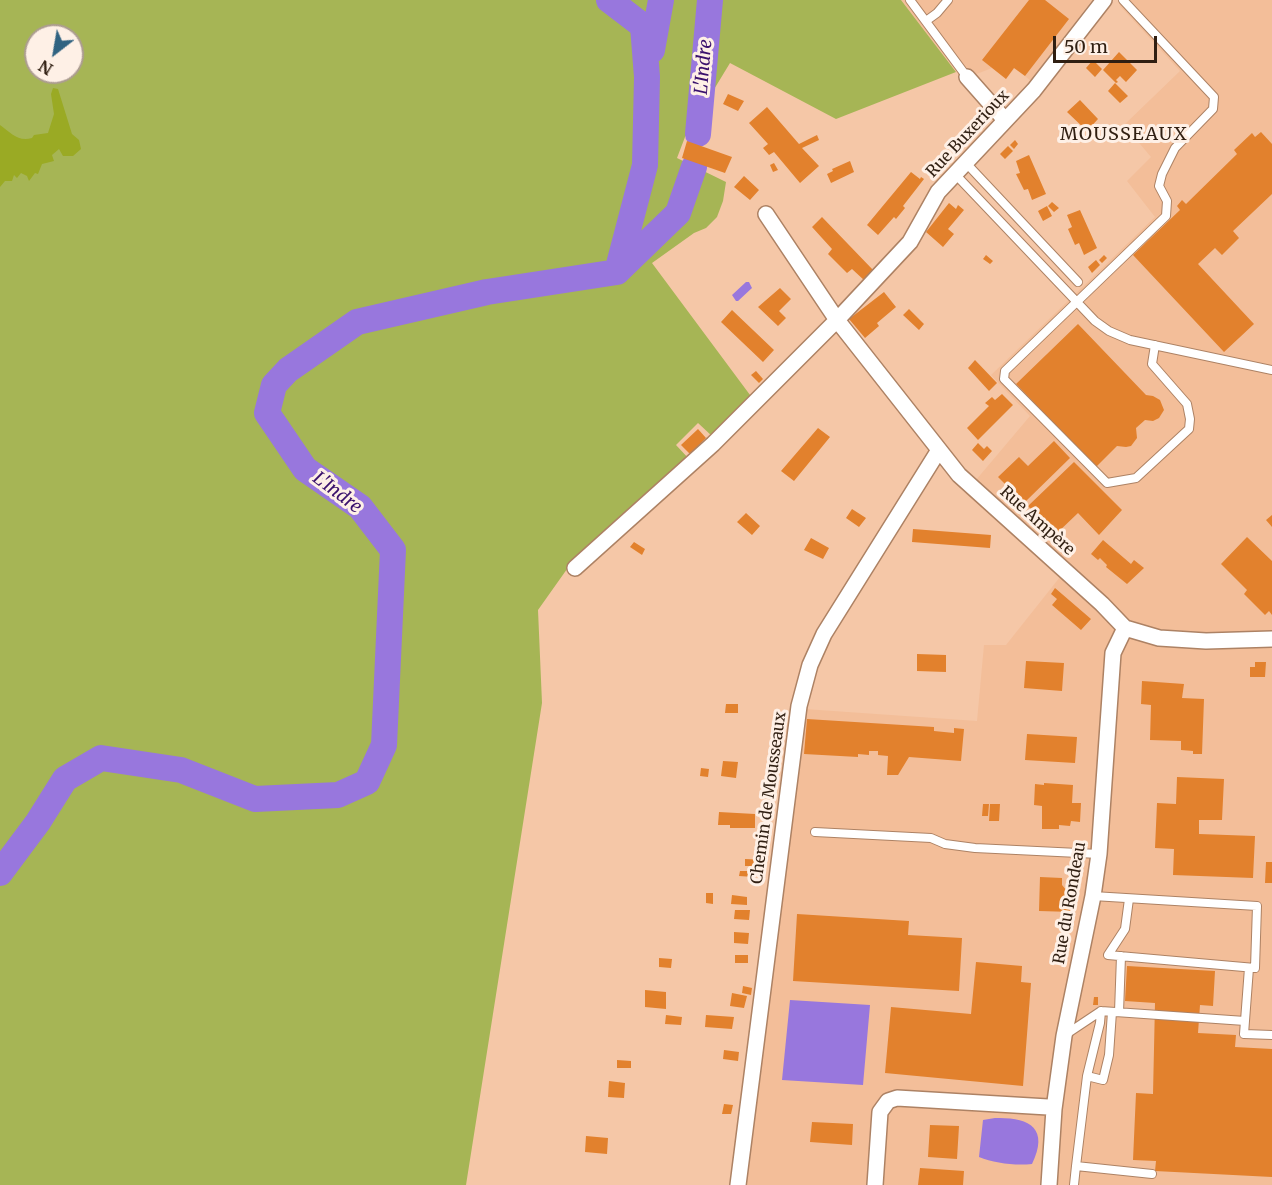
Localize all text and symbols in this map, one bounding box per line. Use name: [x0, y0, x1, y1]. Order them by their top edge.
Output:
north arrow: [24, 24, 84, 84]
scale bar: [1056, 24, 1160, 62]
text: 50 m: [1064, 35, 1108, 58]
water label: L'Indre: [691, 38, 717, 96]
text: N: [35, 56, 56, 80]
street label: Rue Buxerioux: [923, 86, 1013, 182]
district label: MOUSSEAUX: [1060, 124, 1188, 146]
water label: L'Indre: [308, 468, 366, 518]
street label: Rue Ampère: [996, 483, 1078, 559]
street label: Chemin de Mousseaux: [747, 711, 791, 885]
street label: Rue du Rondeau: [1050, 840, 1090, 966]

